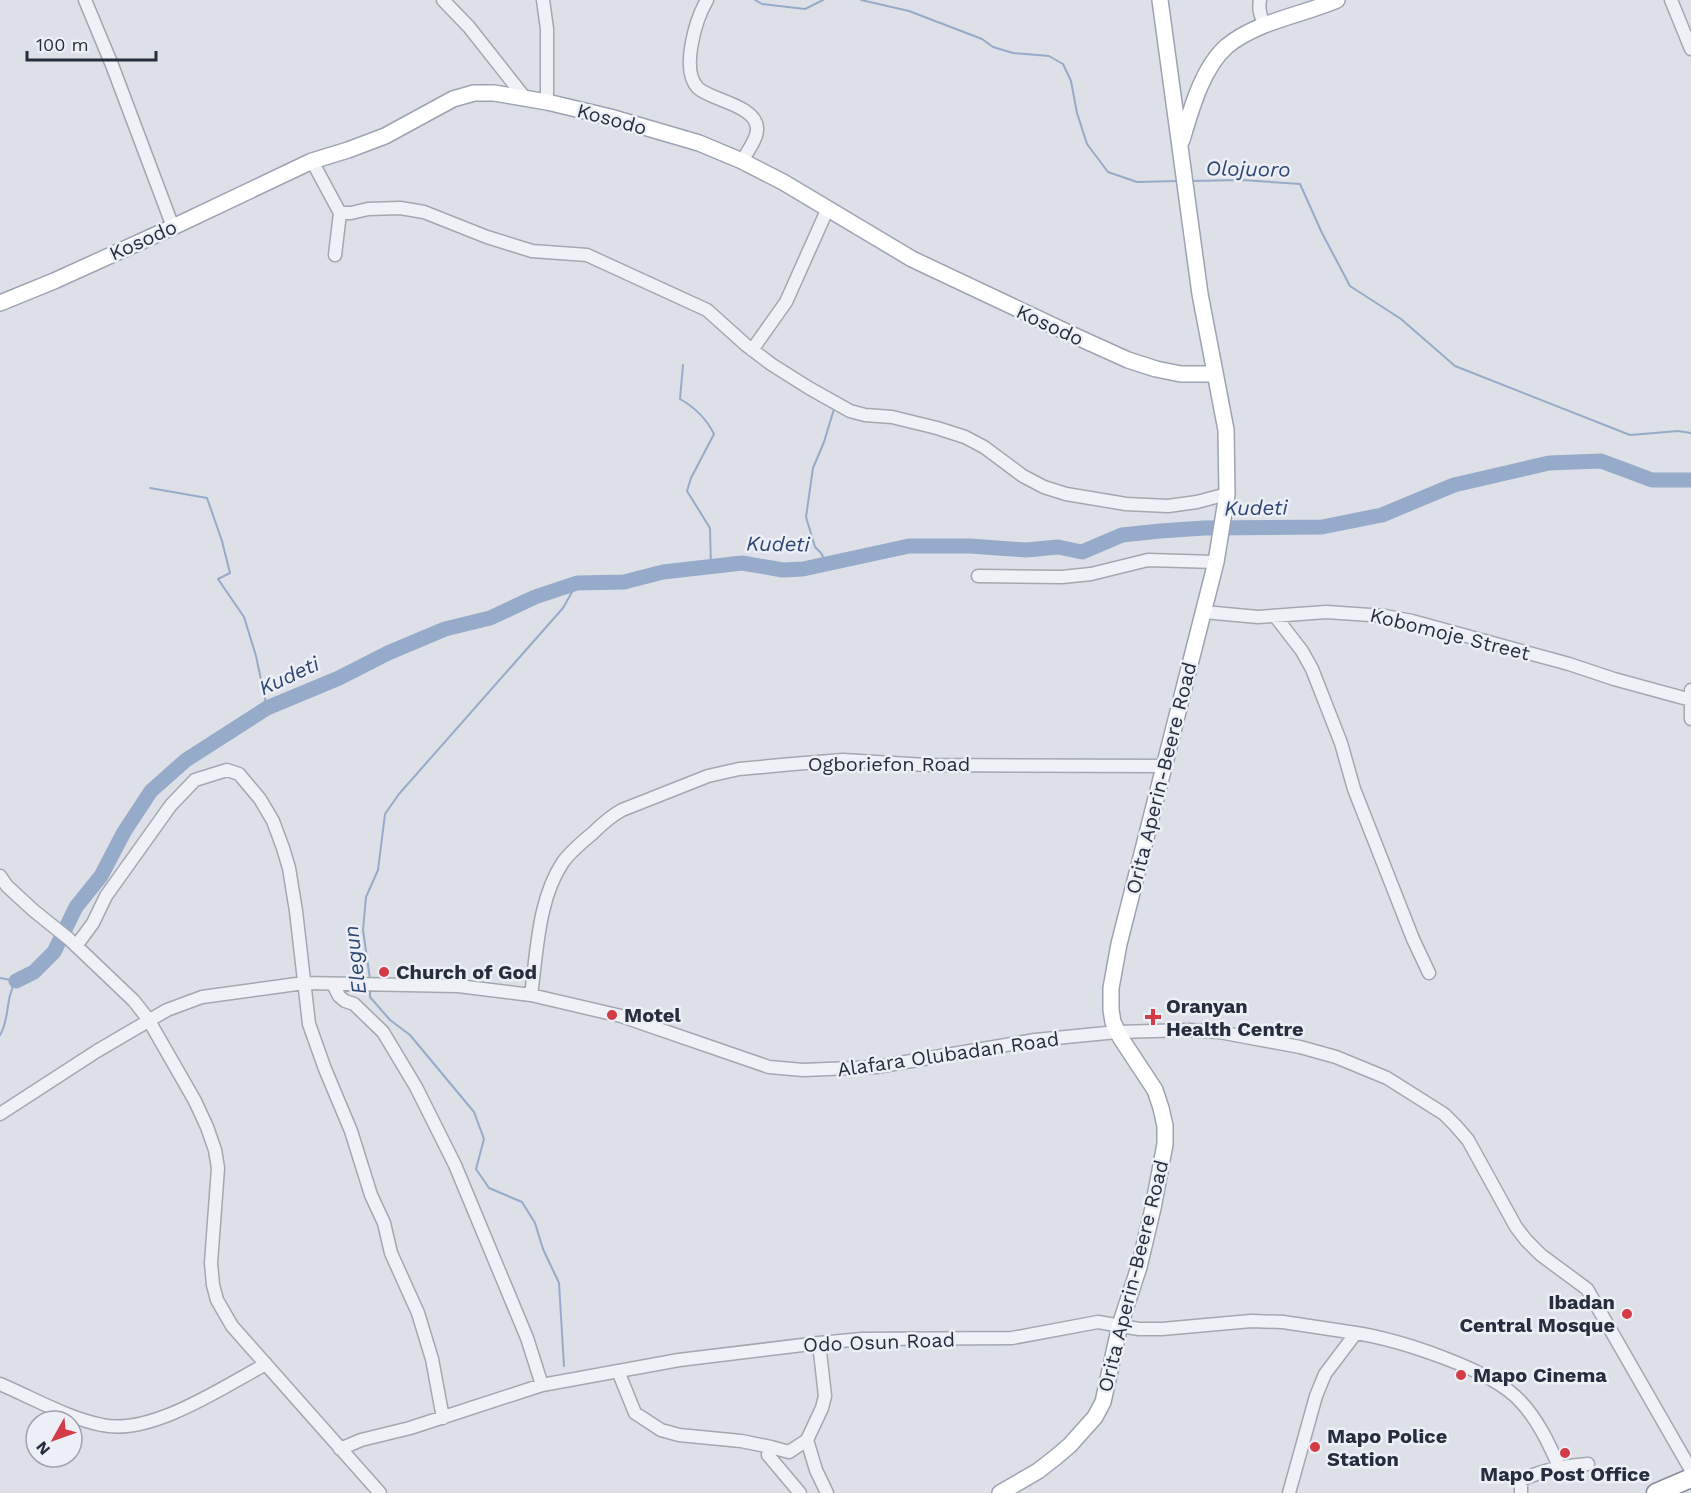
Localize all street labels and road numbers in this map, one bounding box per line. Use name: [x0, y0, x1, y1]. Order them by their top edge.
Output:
street label: Kosodo: [574, 98, 650, 140]
street label: Kosodo: [106, 215, 180, 265]
street label: Kosodo: [1013, 299, 1087, 351]
street label: Kobomoje Street: [1368, 603, 1533, 666]
street label: Orita Aperin-Beere Road: [1121, 660, 1201, 896]
street label: Ogboriefon Road: [808, 752, 970, 776]
street label: Alafara Olubadan Road: [835, 1027, 1061, 1081]
street label: Orita Aperin-Beere Road: [1093, 1158, 1173, 1394]
street label: Odo Osun Road: [803, 1327, 955, 1357]

